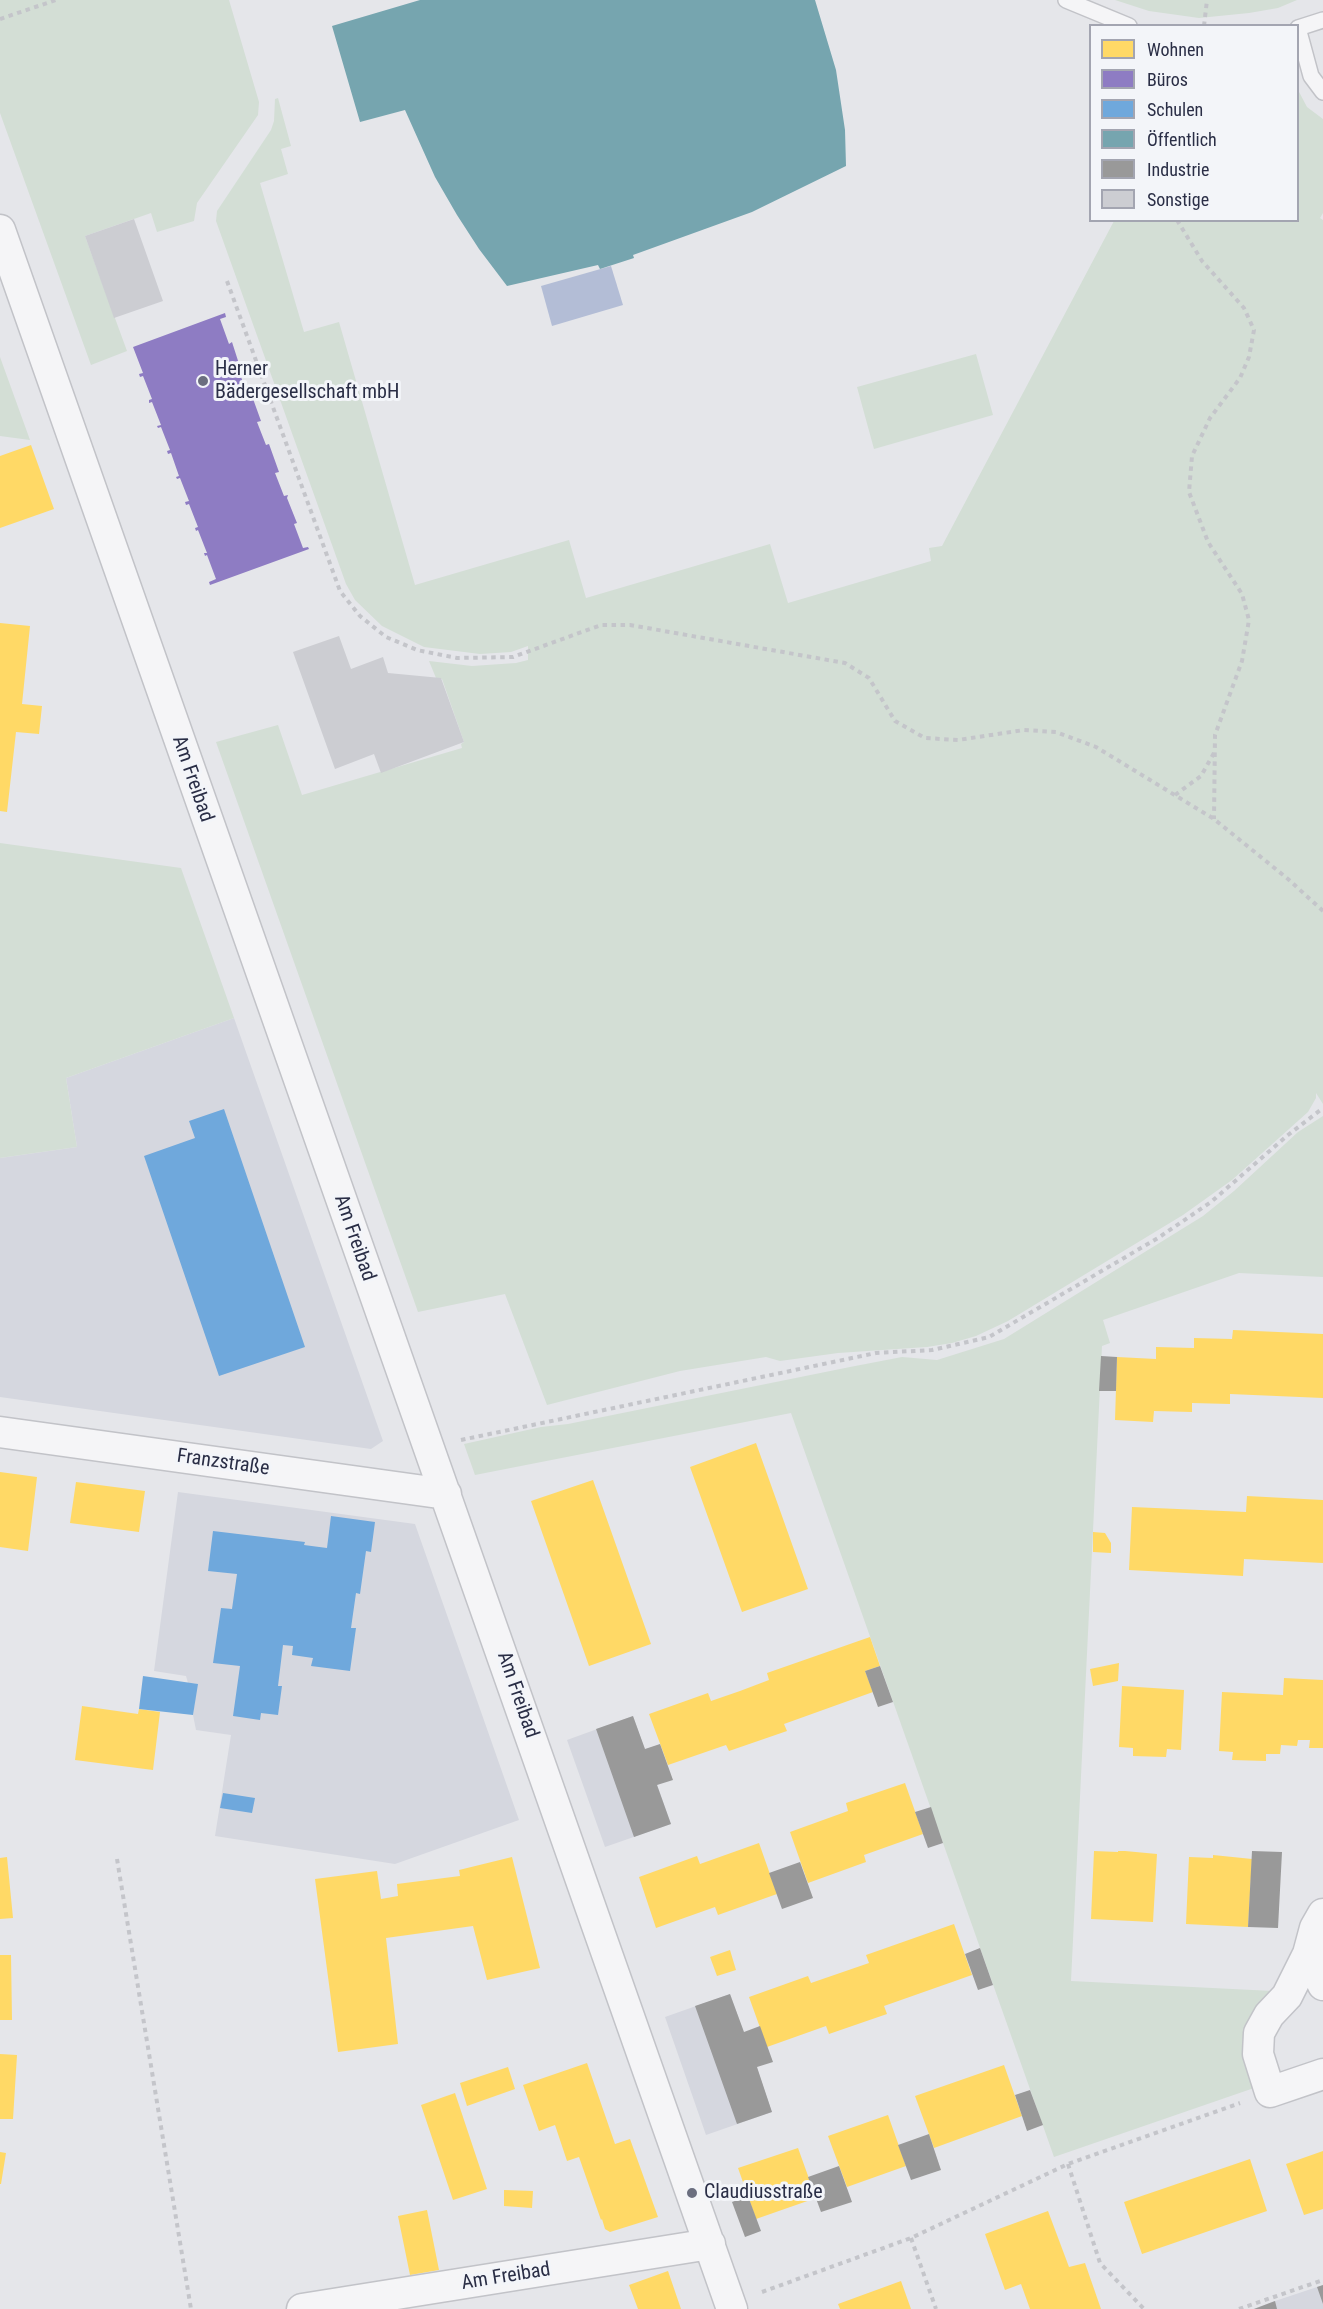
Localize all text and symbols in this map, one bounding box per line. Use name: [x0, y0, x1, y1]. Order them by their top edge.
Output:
legend: [1089, 24, 1299, 222]
text: Wohnen: [1147, 39, 1204, 60]
text: Büros: [1147, 69, 1188, 90]
text: Schulen: [1147, 99, 1203, 120]
text: Öffentlich: [1147, 129, 1217, 150]
text: Industrie: [1147, 159, 1209, 180]
text: Sonstige: [1147, 189, 1209, 210]
place label: Herner Bädergesellschaft mbH: [215, 358, 399, 405]
marker: Herner Bädergesellschaft mbH: [196, 374, 210, 388]
street label: Am Freibad: [166, 733, 218, 825]
street label: Am Freibad: [328, 1192, 380, 1284]
street label: Franzstraße: [175, 1445, 271, 1481]
street label: Am Freibad: [491, 1649, 543, 1741]
place label: Claudiusstraße: [704, 2181, 823, 2205]
marker: Claudiusstraße: [685, 2186, 699, 2200]
street label: Am Freibad: [460, 2258, 552, 2296]

